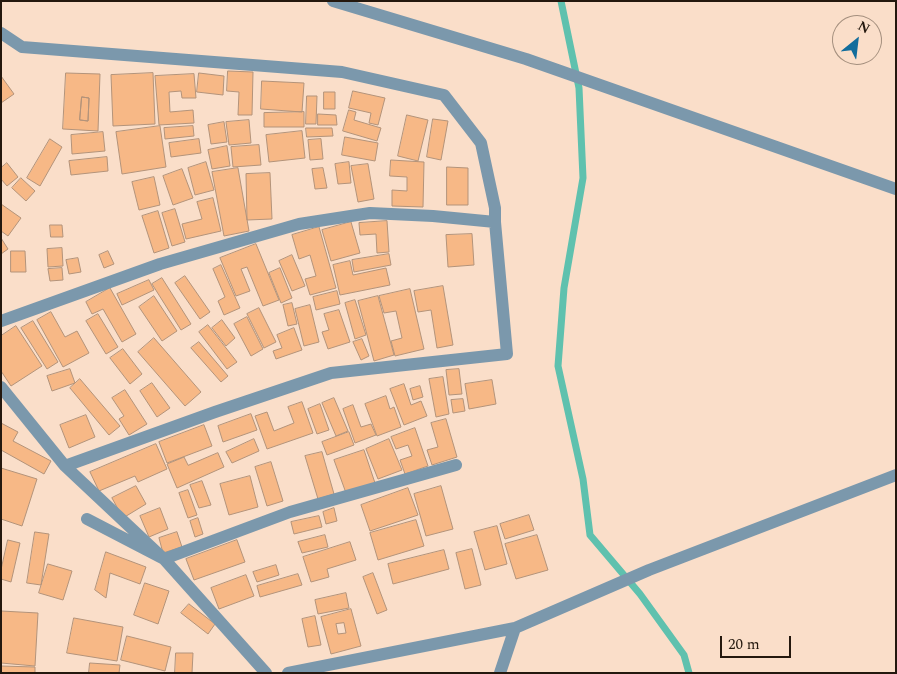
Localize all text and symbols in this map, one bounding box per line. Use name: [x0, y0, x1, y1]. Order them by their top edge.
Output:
north arrow: [832, 15, 882, 65]
text: N: [854, 15, 874, 39]
scale bar: [722, 626, 793, 658]
text: 20 m: [728, 633, 760, 656]

